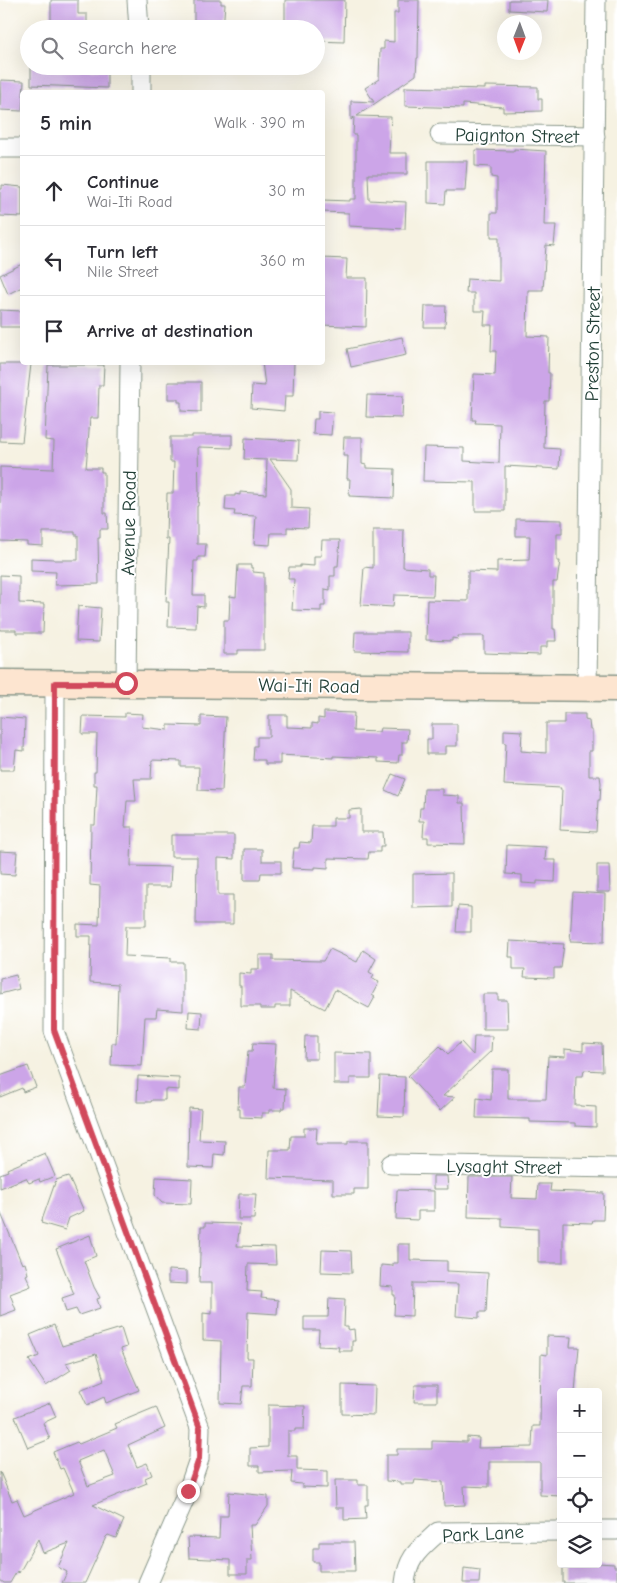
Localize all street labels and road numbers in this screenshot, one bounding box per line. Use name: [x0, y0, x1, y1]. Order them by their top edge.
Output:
street label: Paignton Street: [455, 124, 580, 148]
street label: Preston Street: [581, 286, 605, 402]
street label: Avenue Road: [117, 470, 141, 576]
street label: Wai-Iti Road: [258, 674, 360, 698]
street label: Lysaght Street: [446, 1155, 562, 1179]
street label: Park Lane: [442, 1521, 524, 1547]

